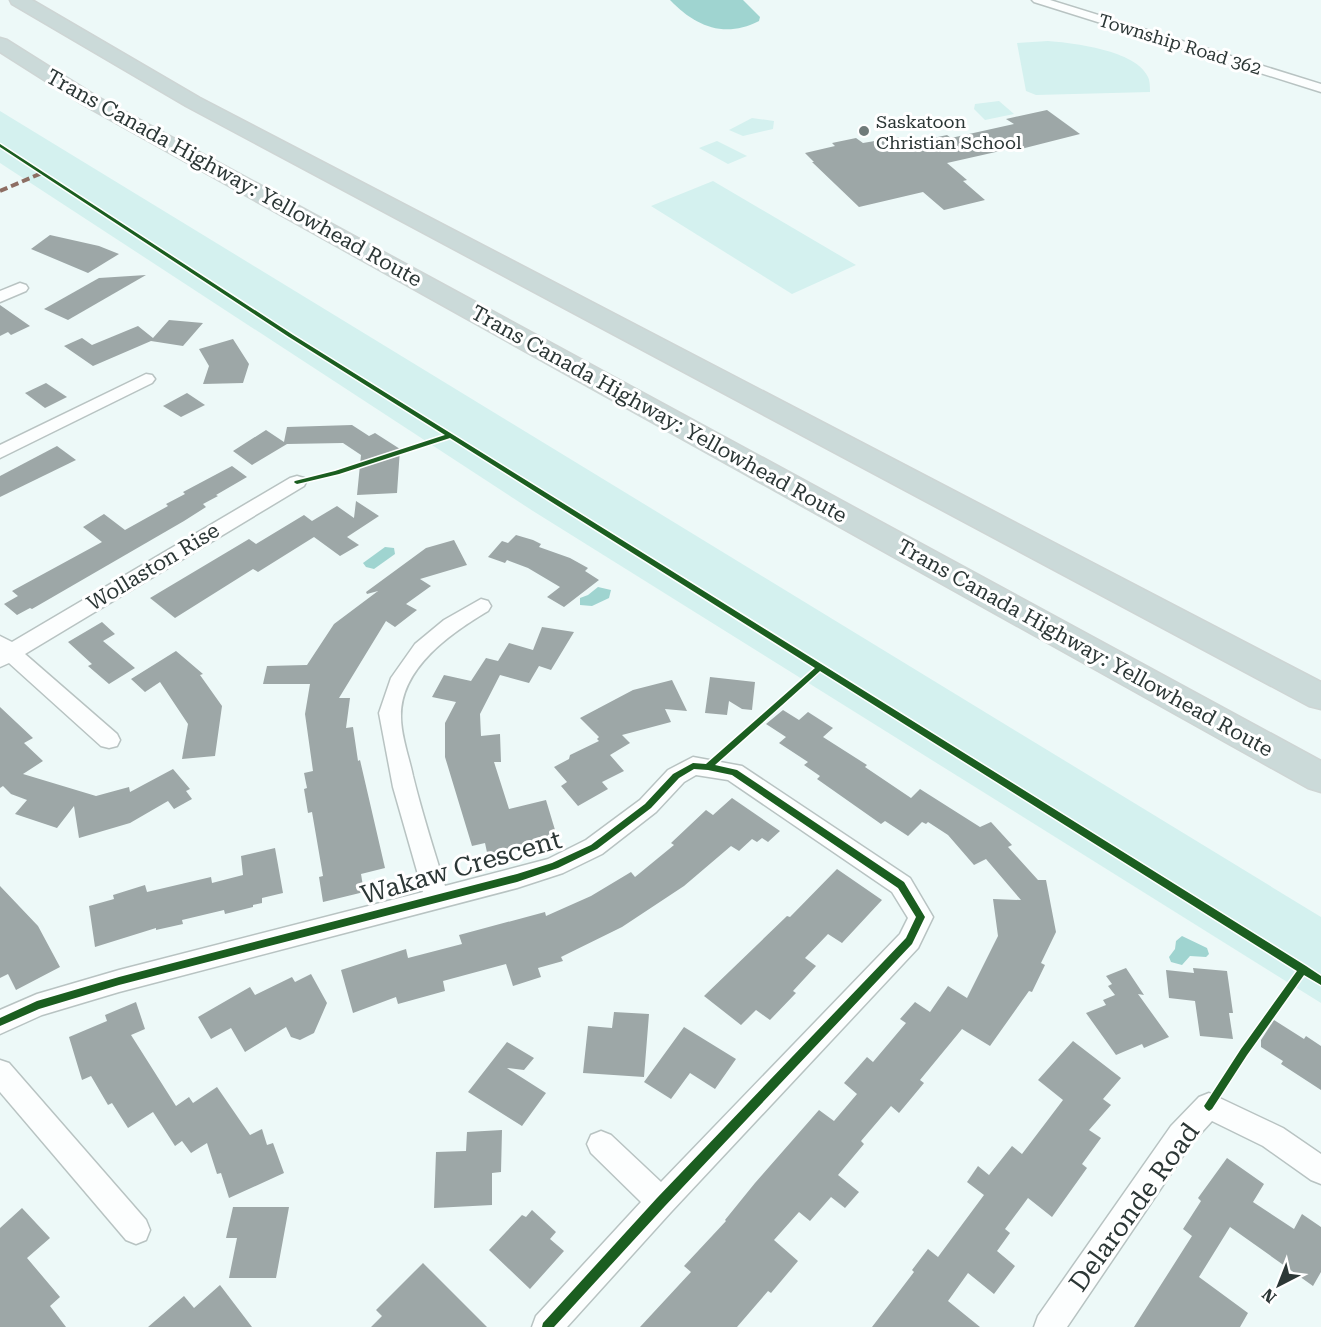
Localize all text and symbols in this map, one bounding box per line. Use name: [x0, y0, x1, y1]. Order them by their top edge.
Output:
street label: Township Road 362: [1096, 9, 1264, 79]
street label: Trans Canada Highway: Yellowhead Route: [42, 64, 426, 292]
place label: Saskatoon Christian School: [876, 111, 1022, 153]
marker: Saskatoon Christian School: [857, 124, 871, 138]
street label: Trans Canada Highway: Yellowhead Route: [467, 300, 851, 528]
street label: Wollaston Rise: [83, 518, 223, 616]
street label: Trans Canada Highway: Yellowhead Route: [893, 534, 1277, 762]
street label: Wakaw Crescent: [357, 824, 565, 910]
street label: Delaronde Road: [1063, 1117, 1205, 1297]
north arrow: [1249, 1255, 1309, 1315]
text: N: [1258, 1285, 1280, 1307]

